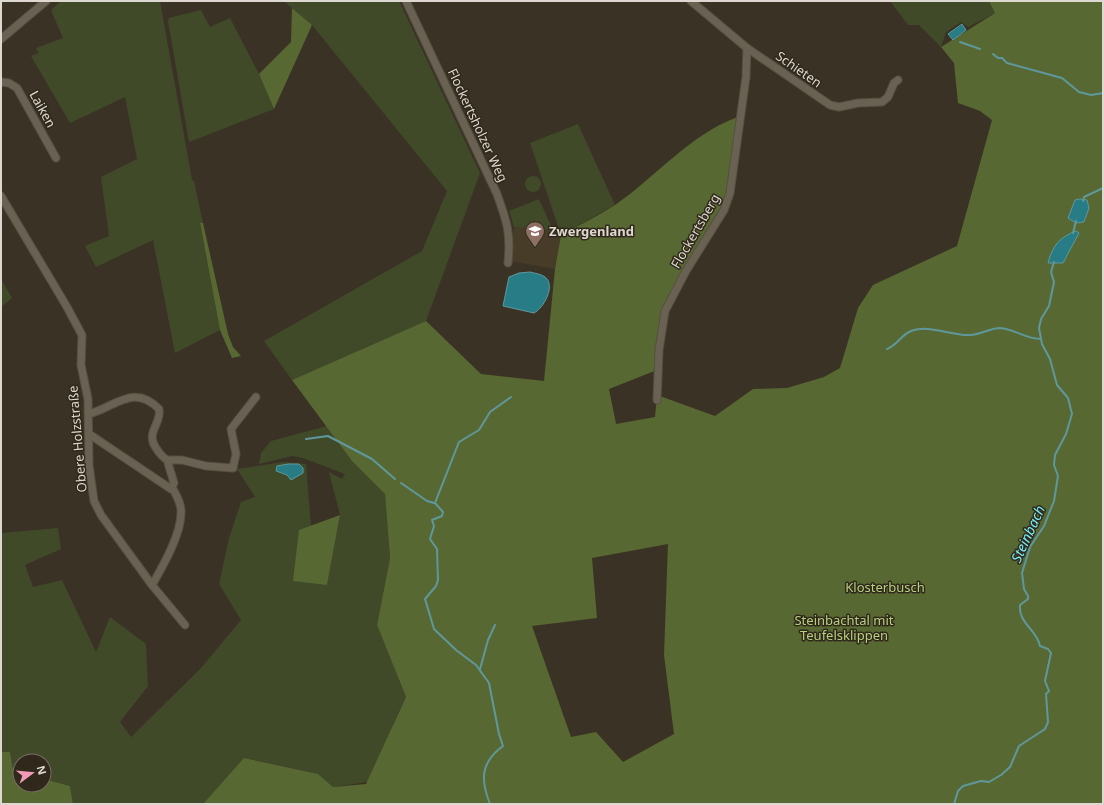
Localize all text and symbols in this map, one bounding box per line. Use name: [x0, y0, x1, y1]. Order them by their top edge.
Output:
street label: Schieten: [772, 47, 826, 91]
street label: Flockertsholzer Weg: [444, 65, 512, 185]
street label: Laiken: [25, 87, 61, 131]
street label: Flockertsberg: [666, 190, 724, 272]
school or university icon: Zwergenland: [524, 220, 546, 248]
place label: Zwergenland: [549, 222, 634, 240]
street label: Obere Holzstraße: [63, 385, 91, 493]
water label: Steinbach: [1006, 502, 1049, 565]
park label: Klosterbusch: [845, 578, 925, 596]
park label: Steinbachtal mit Teufelsklippen: [794, 611, 894, 644]
north arrow: [12, 753, 52, 793]
text: N: [34, 764, 51, 776]

